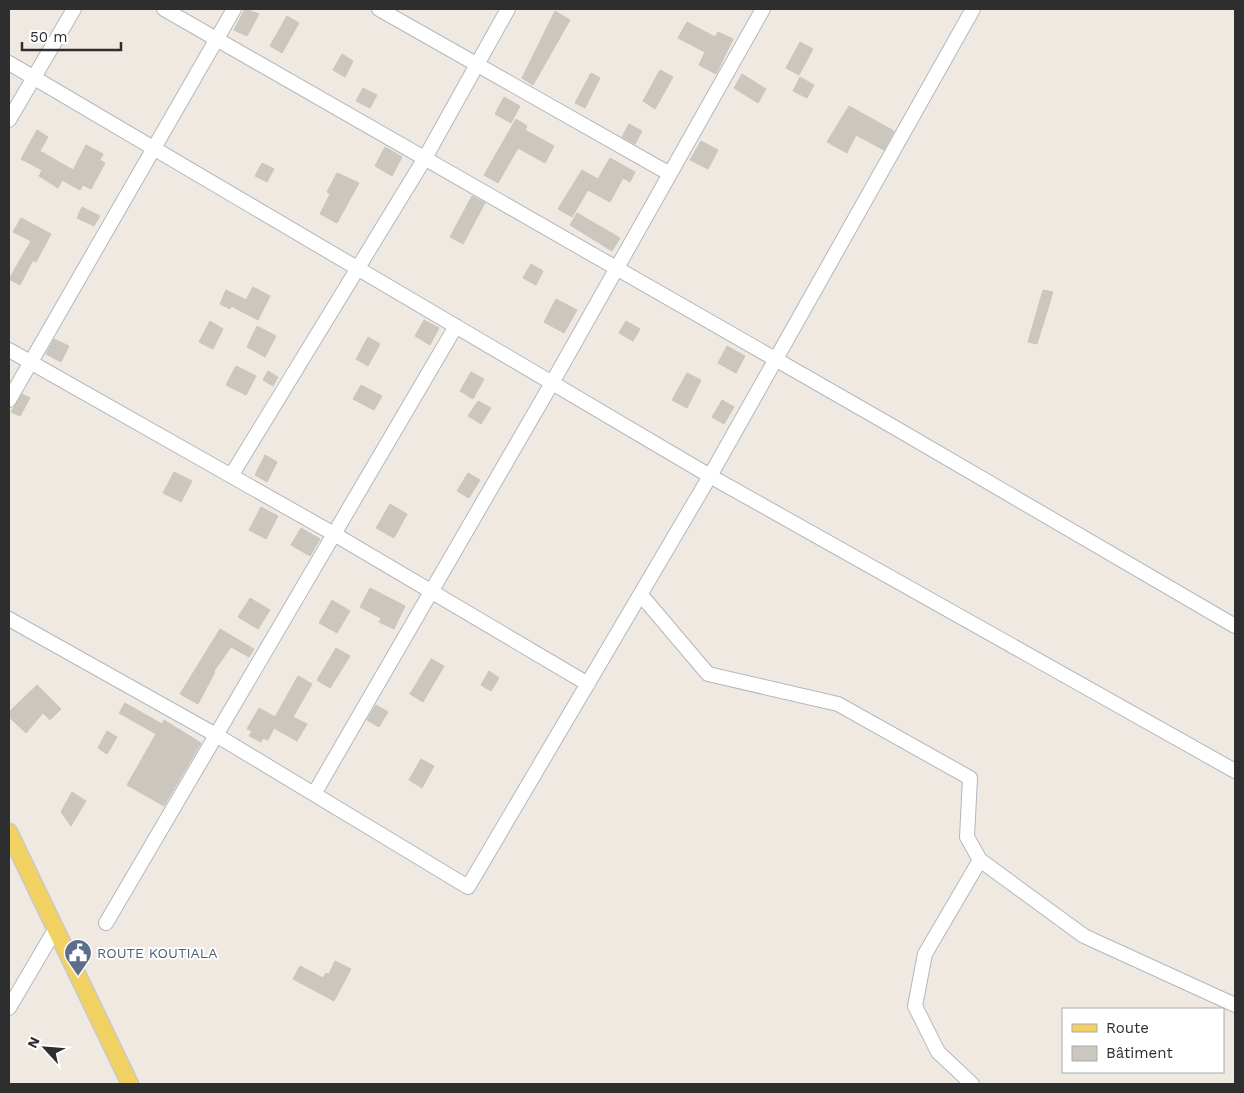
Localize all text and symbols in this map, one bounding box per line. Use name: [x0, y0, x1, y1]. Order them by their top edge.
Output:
scale bar: [22, 20, 121, 52]
text: 50 m: [30, 28, 67, 46]
public building icon: ROUTE KOUTIALA: [63, 938, 93, 977]
place label: ROUTE KOUTIALA: [97, 945, 217, 961]
legend: [1062, 1008, 1224, 1073]
text: Route: [1106, 1019, 1149, 1037]
north arrow: [20, 1023, 70, 1073]
text: N: [24, 1034, 43, 1050]
text: Bâtiment: [1106, 1044, 1173, 1062]

